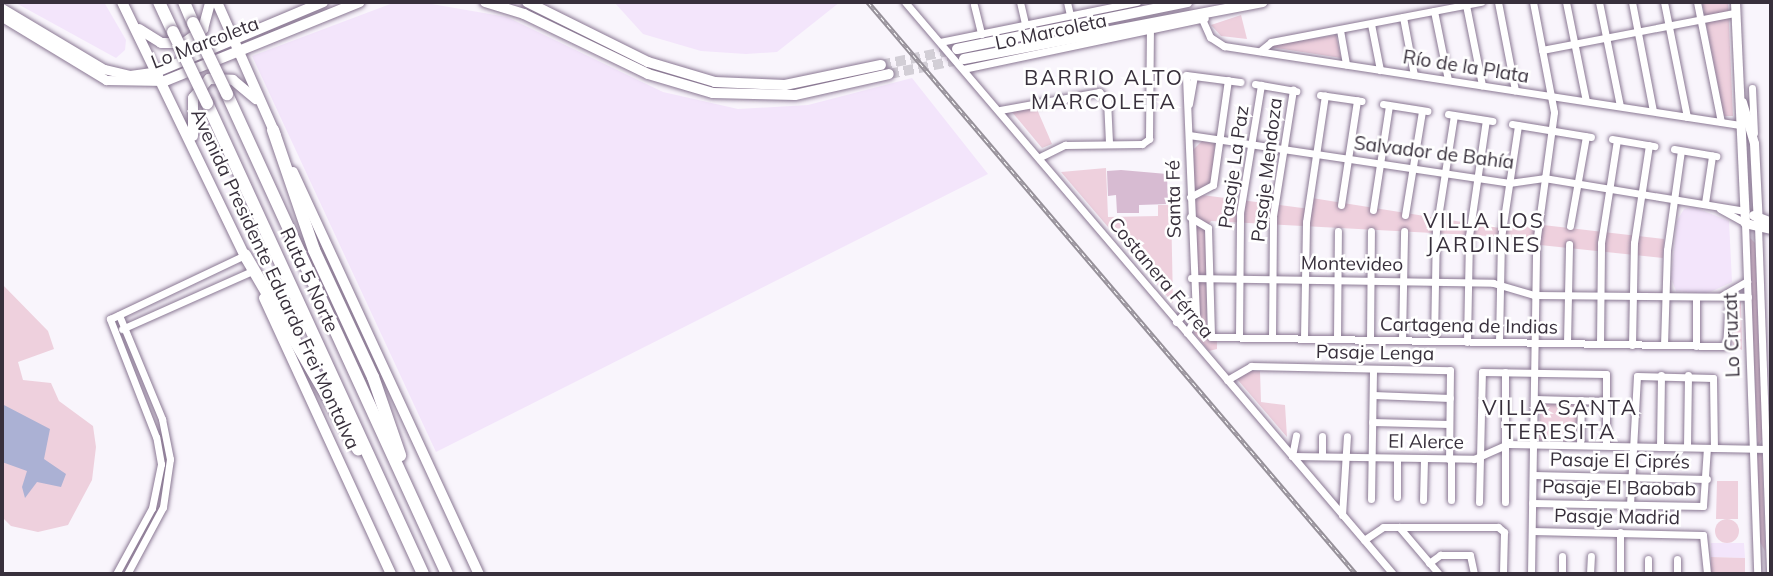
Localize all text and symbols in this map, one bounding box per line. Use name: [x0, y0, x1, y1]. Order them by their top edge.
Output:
street label: Lo Marcoleta: [993, 9, 1109, 55]
street label: Lo Marcoleta: [148, 12, 262, 74]
street label: Río de la Plata: [1401, 46, 1531, 88]
district label: BARRIO ALTO MARCOLETA: [1025, 64, 1183, 114]
street label: Pasaje Mendoza: [1247, 97, 1287, 243]
street label: Pasaje La Paz: [1214, 104, 1254, 230]
street label: Avenida Presidente Eduardo Frei Montalva: [186, 105, 364, 453]
street label: Salvador de Bahía: [1353, 132, 1515, 174]
street label: Santa Fé: [1162, 160, 1186, 238]
district label: VILLA LOS JARDINES: [1424, 207, 1544, 257]
street label: Costanera Férrea: [1104, 213, 1218, 343]
street label: Ruta 5 Norte: [275, 224, 343, 336]
street label: Montevideo: [1301, 252, 1403, 276]
street label: Lo Cruzat: [1719, 292, 1745, 378]
street label: Cartagena de Indias: [1380, 313, 1558, 339]
street label: Pasaje Lenga: [1316, 341, 1434, 365]
district label: VILLA SANTA TERESITA: [1483, 394, 1637, 444]
street label: El Alerce: [1388, 430, 1464, 454]
street label: Pasaje El Ciprés: [1550, 448, 1690, 474]
street label: Pasaje El Baobab: [1542, 475, 1696, 501]
street label: Pasaje Madrid: [1554, 505, 1680, 529]

